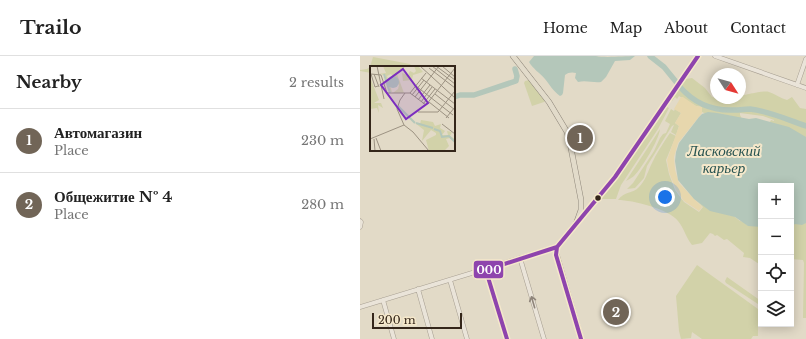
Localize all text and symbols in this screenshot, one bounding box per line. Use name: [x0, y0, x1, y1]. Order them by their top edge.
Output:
text: Trailo: [20, 16, 82, 39]
text: Home: [543, 19, 588, 37]
text: Map: [610, 19, 642, 37]
text: About: [664, 19, 708, 37]
text: Contact: [730, 19, 786, 37]
inset map: [370, 66, 455, 151]
north arrow: [710, 68, 746, 104]
text: Nearby: [16, 72, 82, 93]
text: 2 results: [289, 74, 344, 91]
text: Автомагазин: [54, 123, 142, 142]
pin: 1: [567, 123, 593, 153]
text: 1: [26, 132, 32, 149]
text: 230 m: [301, 132, 344, 149]
water label: Ласковский карьер: [686, 141, 761, 177]
text: Place: [54, 142, 89, 159]
map controls: [758, 183, 794, 327]
button: +: [758, 183, 794, 219]
text: Общежитие № 4: [54, 187, 172, 206]
your location: [655, 187, 675, 207]
unlabelled marker: [593, 193, 603, 203]
text: 2: [25, 196, 33, 213]
text: 280 m: [301, 196, 344, 213]
text: Place: [54, 206, 89, 223]
button: −: [758, 219, 794, 255]
button: locate: [758, 255, 794, 291]
line badge: 000: [473, 260, 504, 279]
text: 000: [477, 263, 501, 277]
button: layers: [758, 291, 794, 327]
one-way arrow: [529, 295, 536, 308]
pin: 2: [603, 297, 629, 327]
scale bar: [372, 311, 462, 330]
text: 200 m: [378, 313, 415, 327]

